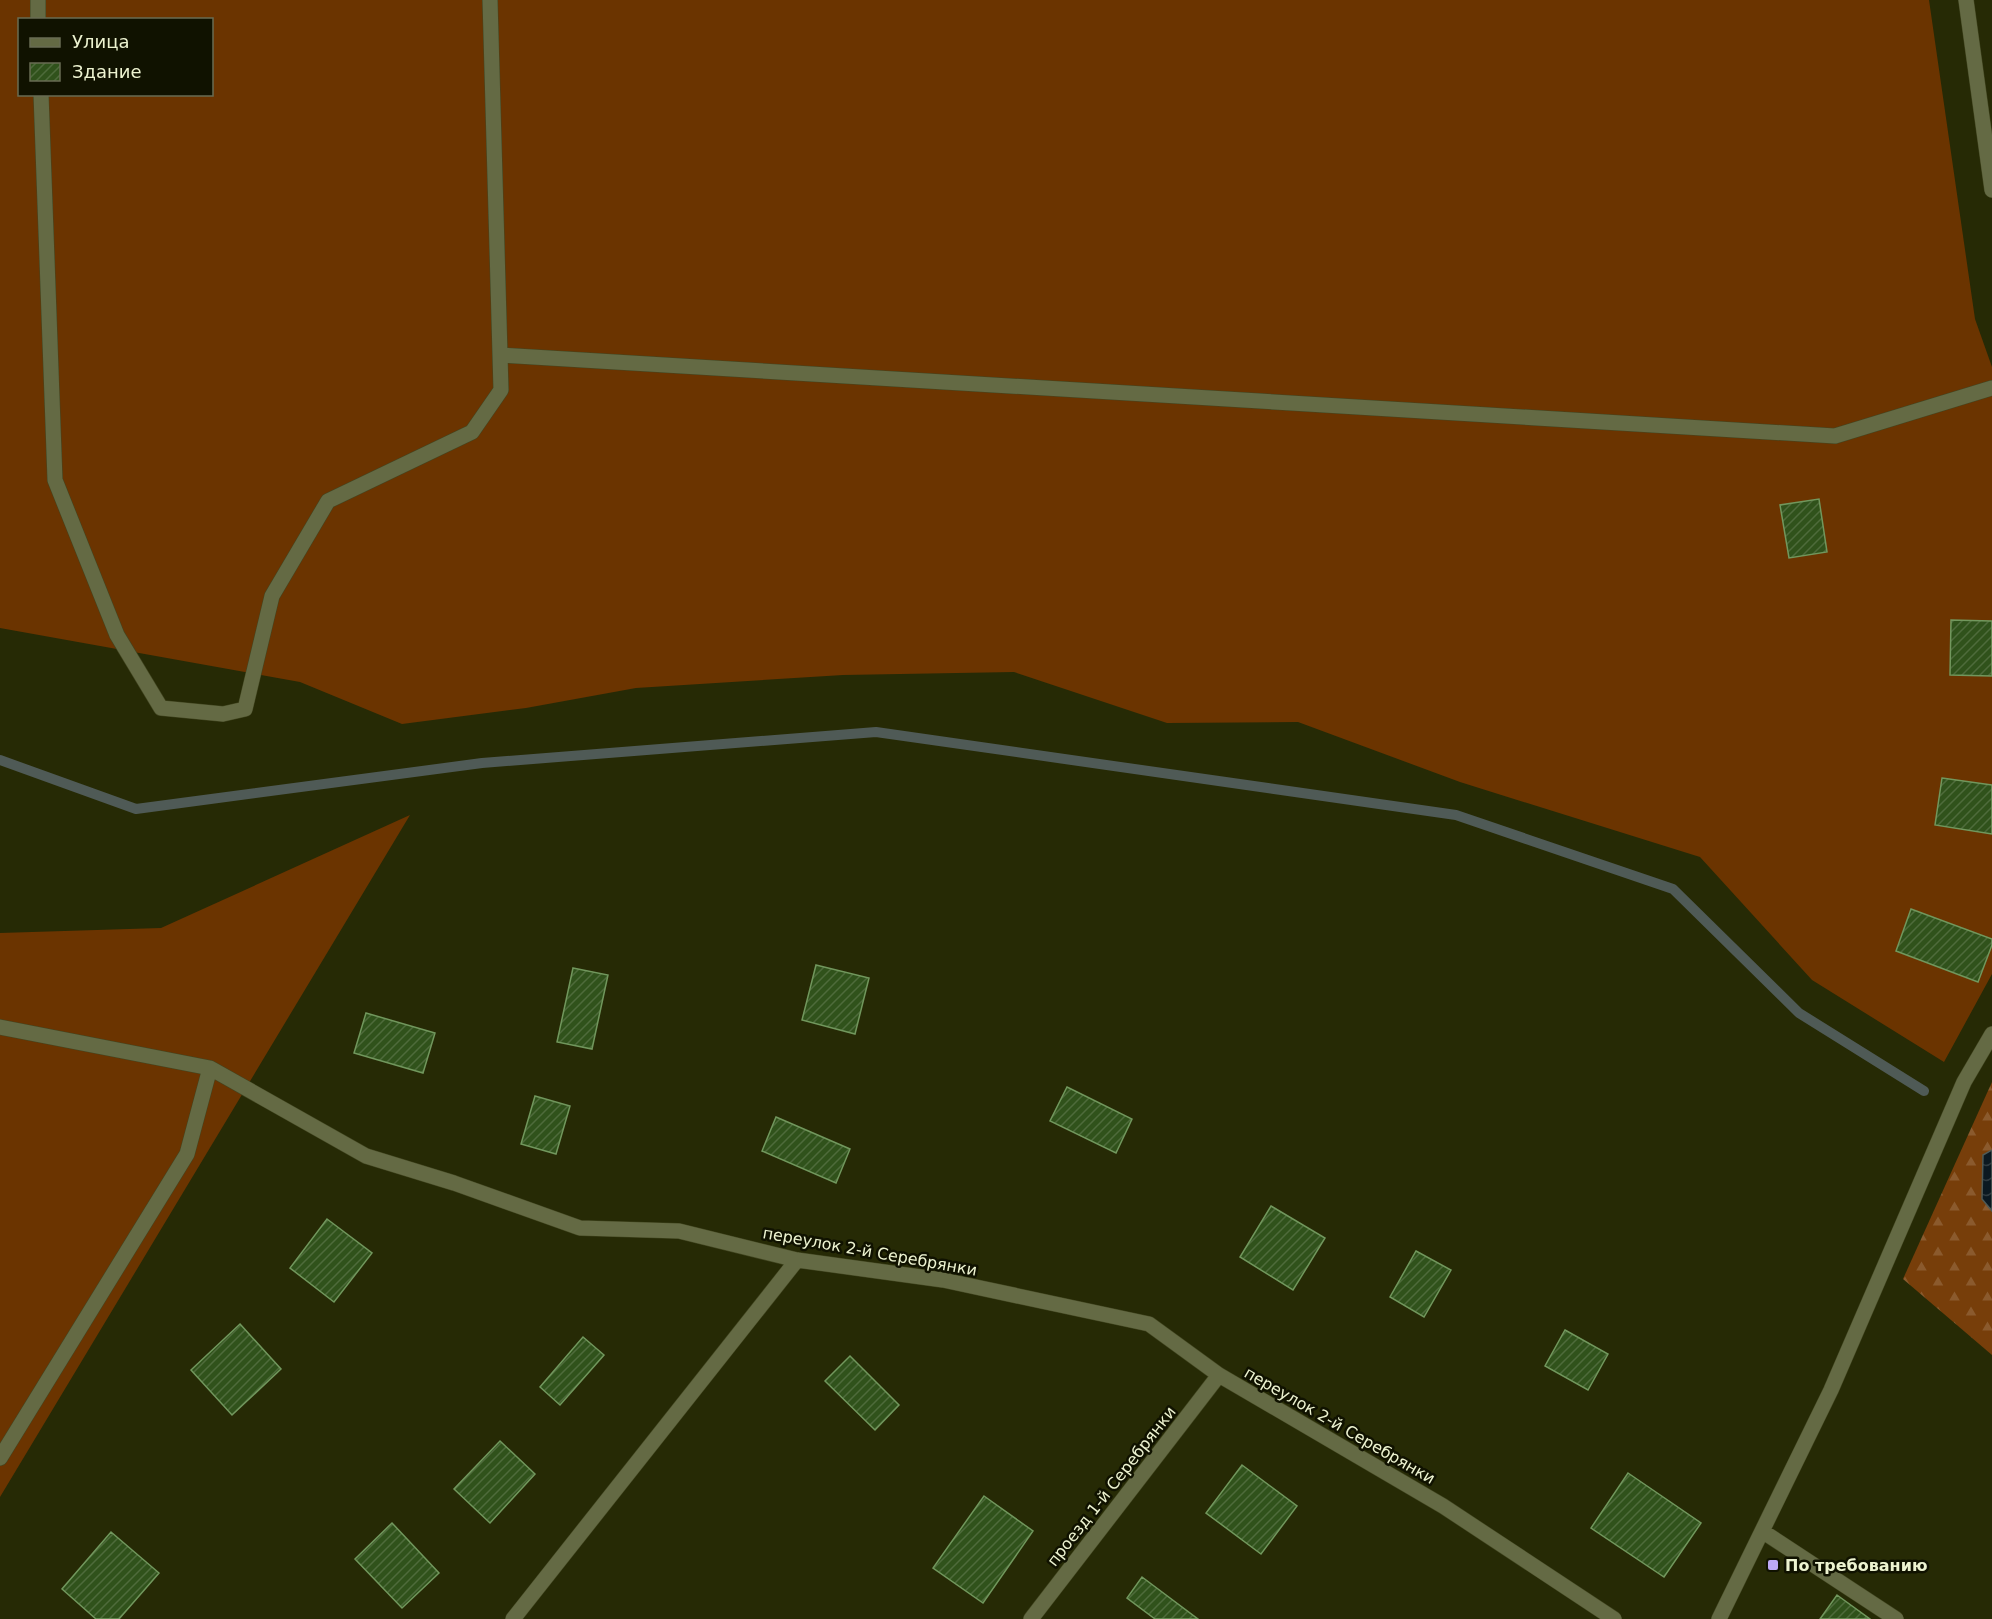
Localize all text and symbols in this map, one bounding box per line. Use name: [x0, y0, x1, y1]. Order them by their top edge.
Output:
legend: [18, 18, 213, 96]
text: Улица: [72, 31, 129, 52]
text: Здание: [72, 61, 142, 82]
street label: переулок 2-й Серебрянки: [761, 1223, 978, 1280]
street label: переулок 2-й Серебрянки: [1241, 1363, 1439, 1488]
street label: проезд 1-й Серебрянки: [1043, 1403, 1180, 1570]
place label: По требованию: [1785, 1556, 1927, 1575]
marker: По требованию: [1766, 1558, 1780, 1572]

